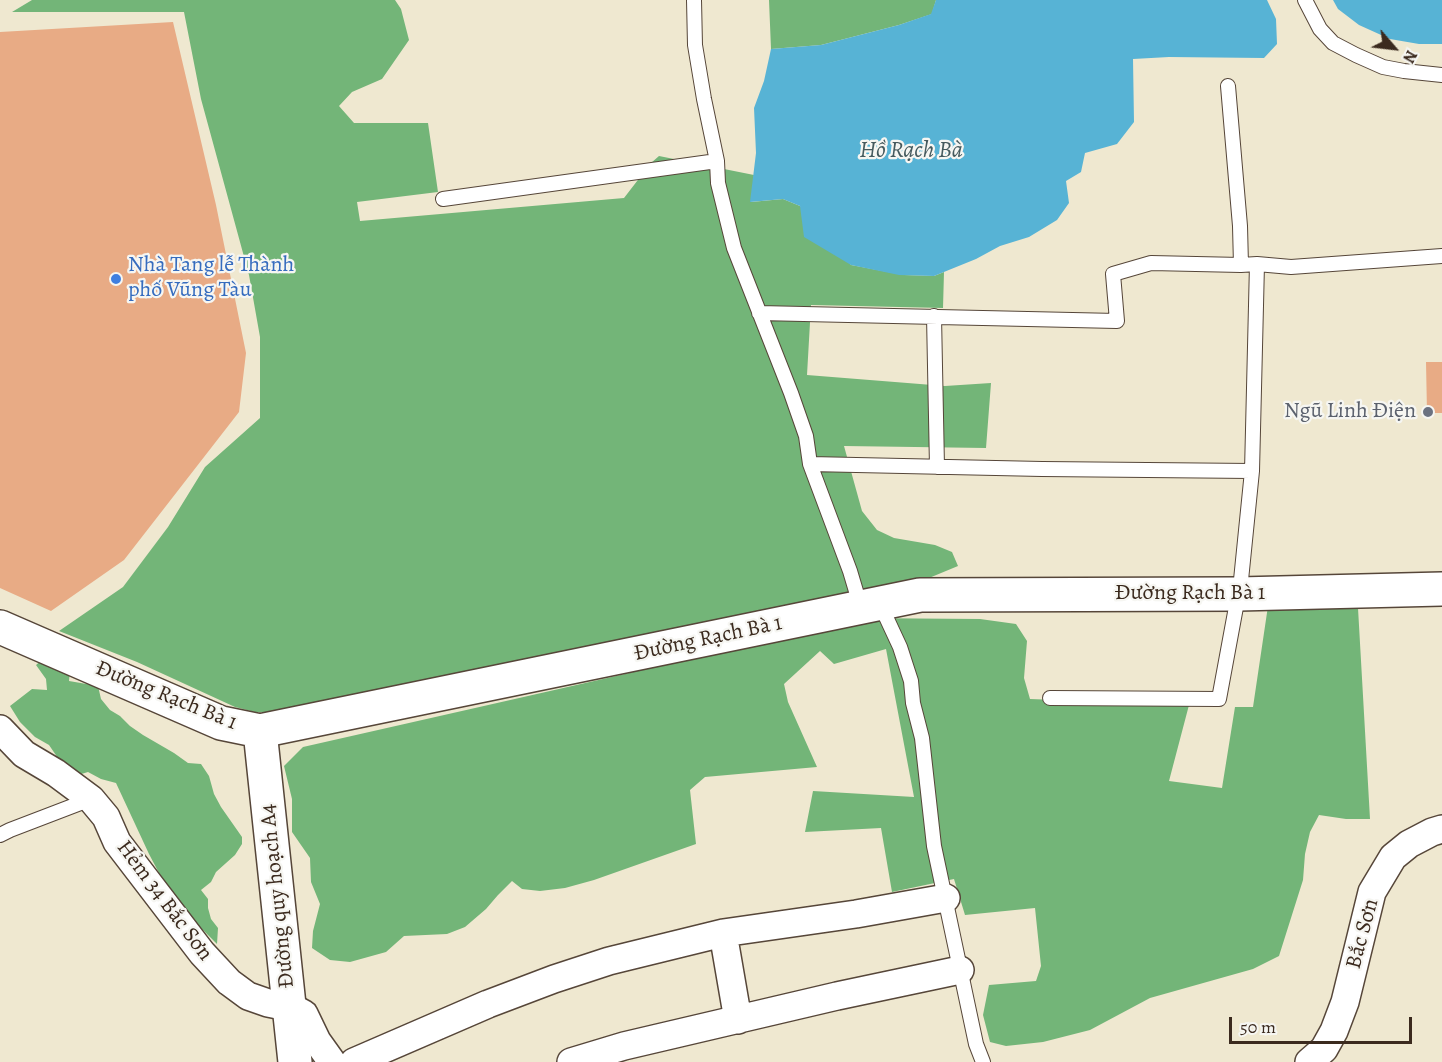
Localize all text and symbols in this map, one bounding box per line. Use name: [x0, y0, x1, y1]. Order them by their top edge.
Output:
north arrow: [1364, 18, 1424, 78]
text: N: [1397, 46, 1422, 67]
water label: Hồ Rạch Bà: [859, 137, 963, 165]
place label: Nhà Tang lễ Thành phố Vũng Tàu: [128, 253, 294, 304]
marker: Nhà Tang lễ Thành phố Vũng Tàu: [109, 272, 123, 286]
place label: Ngũ Linh Điện: [1284, 399, 1416, 425]
marker: Ngũ Linh Điện: [1421, 405, 1435, 419]
street label: Đường Rạch Bà 1: [1115, 581, 1265, 607]
street label: Đường Rạch Bà 1: [632, 610, 784, 668]
street label: Đường Rạch Bà 1: [91, 656, 241, 736]
street label: Đường quy hoạch A4: [255, 802, 301, 990]
street label: Hẻm 34 Bắc Sơn: [110, 836, 218, 966]
street label: Bắc Sơn: [1341, 896, 1385, 972]
scale bar: [1232, 1005, 1415, 1043]
text: 50 m: [1240, 1015, 1276, 1039]

